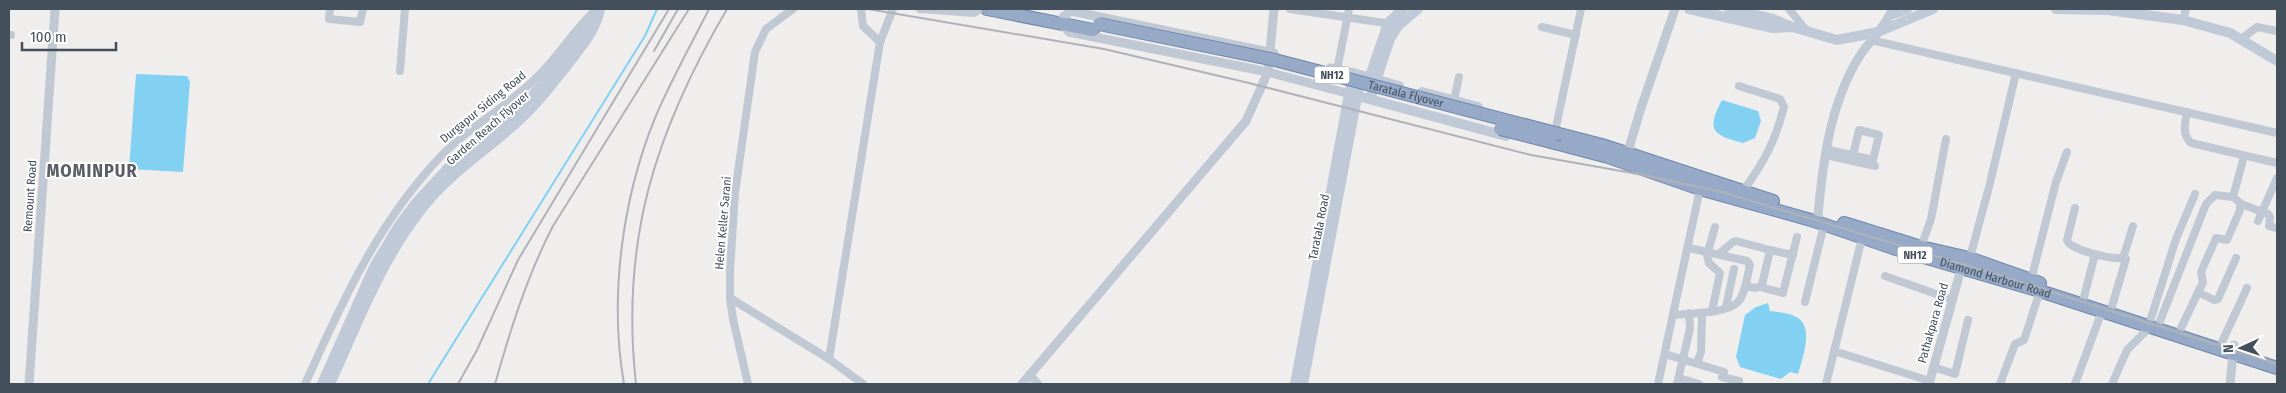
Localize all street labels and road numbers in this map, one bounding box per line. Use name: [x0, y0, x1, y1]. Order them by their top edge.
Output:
road number: NH12: [1314, 66, 1350, 84]
street label: Durgapur Siding Road: [437, 68, 529, 146]
street label: Taratala Flyover: [1367, 78, 1446, 111]
street label: Garden Reach Flyover: [444, 88, 533, 168]
street label: Remount Road: [21, 160, 39, 232]
street label: Helen Keller Sarani: [712, 176, 734, 270]
street label: Taratala Road: [1306, 193, 1332, 261]
road number: NH12: [1898, 246, 1932, 264]
street label: Diamond Harbour Road: [1938, 255, 2053, 301]
street label: Pathakpara Road: [1915, 281, 1951, 365]

